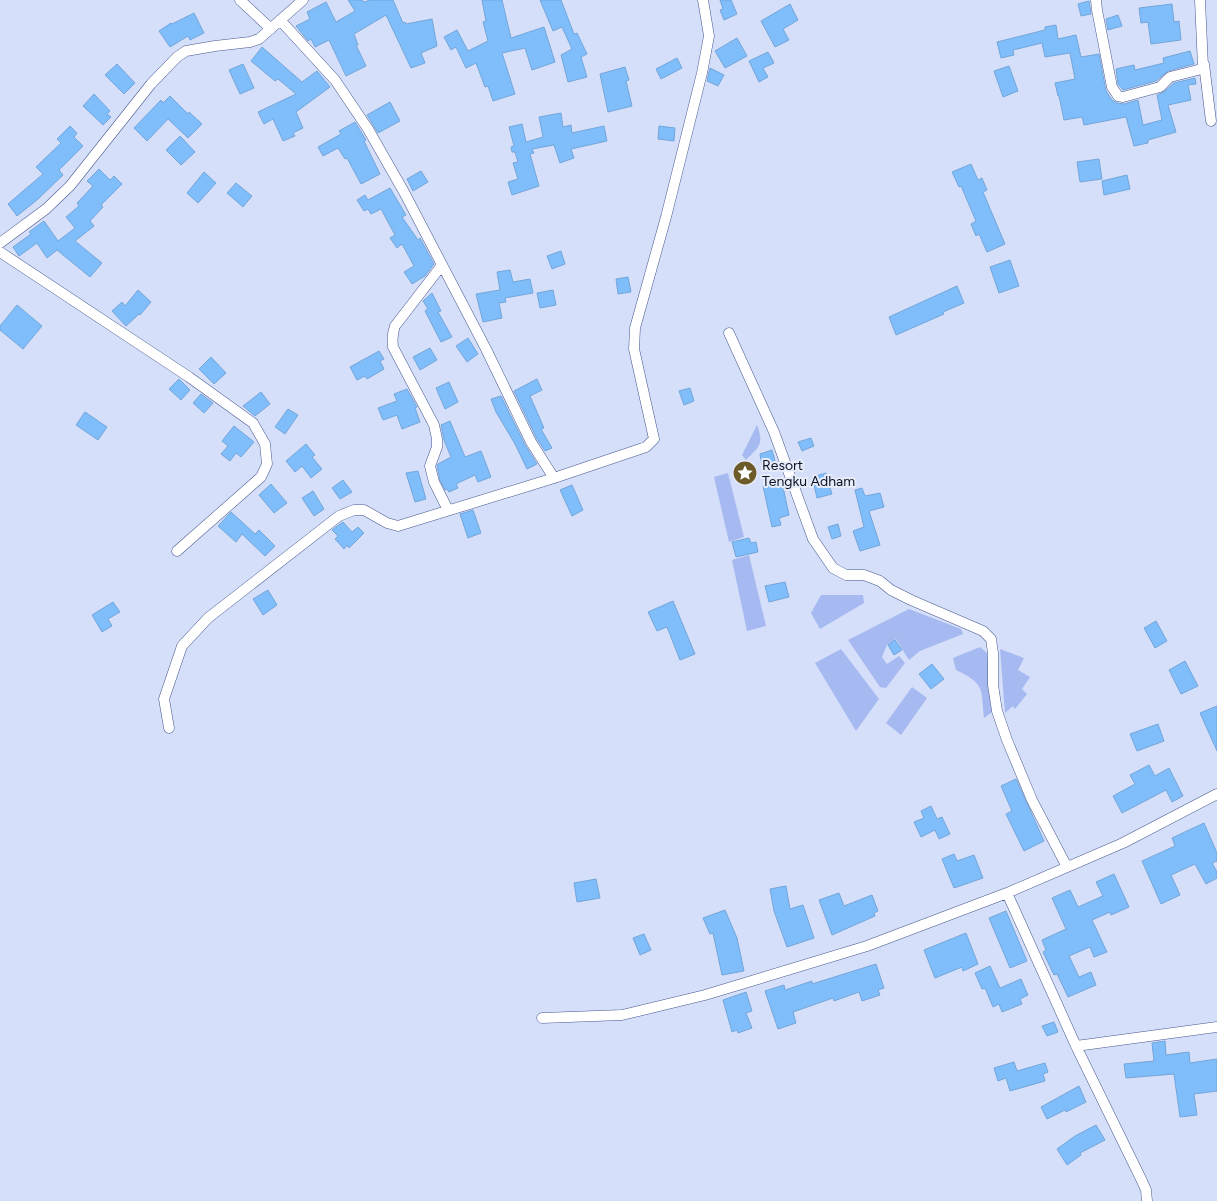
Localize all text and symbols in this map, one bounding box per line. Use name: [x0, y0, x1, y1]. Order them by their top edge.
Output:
place label: Resort Tengku Adham: [762, 457, 855, 490]
place icon: Resort Tengku Adham: [732, 460, 758, 486]

